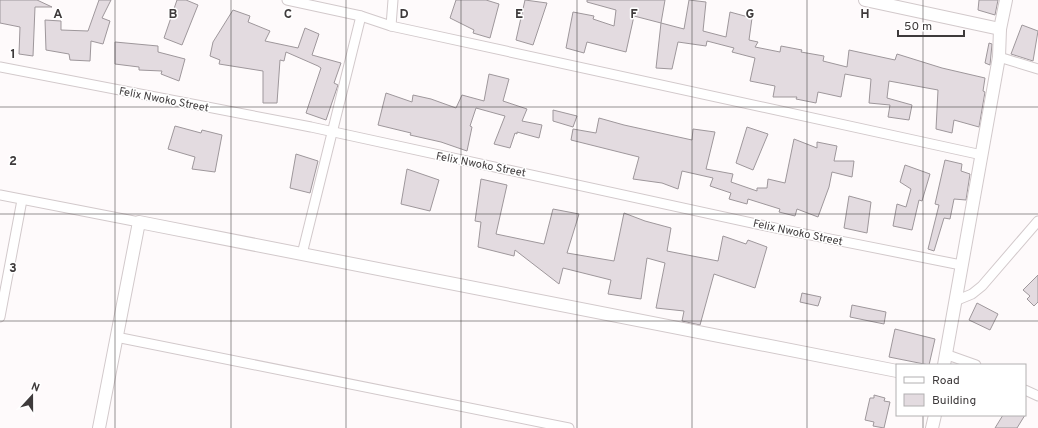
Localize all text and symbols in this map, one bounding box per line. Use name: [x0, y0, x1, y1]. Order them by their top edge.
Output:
text: A: [53, 7, 63, 23]
text: B: [169, 7, 178, 23]
text: C: [284, 7, 292, 23]
text: D: [399, 7, 409, 23]
text: E: [515, 7, 523, 23]
text: F: [630, 7, 638, 23]
text: G: [746, 7, 755, 23]
text: H: [860, 7, 870, 23]
scale bar: [898, 12, 964, 38]
text: 50 m: [904, 19, 932, 35]
text: 1: [10, 47, 16, 63]
street label: Felix Nwoko Street: [118, 84, 210, 116]
street label: Felix Nwoko Street: [435, 149, 527, 181]
text: 2: [9, 154, 17, 170]
street label: Felix Nwoko Street: [752, 217, 844, 249]
text: 3: [9, 261, 17, 277]
legend: [896, 364, 1026, 416]
text: Road: [932, 373, 960, 389]
north arrow: [12, 376, 52, 416]
text: N: [29, 380, 41, 396]
text: Building: [932, 393, 976, 409]

